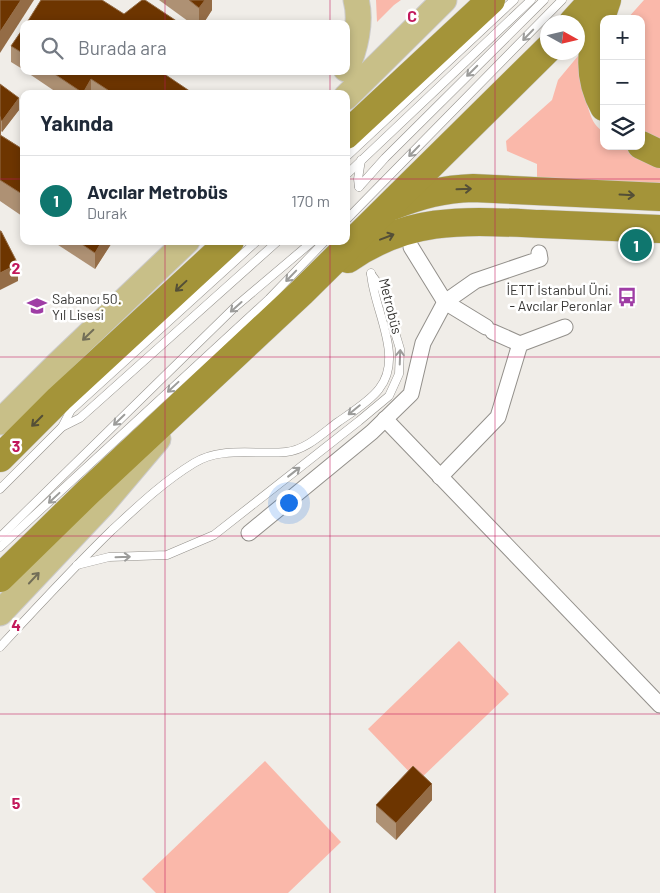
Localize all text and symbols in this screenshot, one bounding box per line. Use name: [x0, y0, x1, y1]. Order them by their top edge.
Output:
text: C: [407, 6, 417, 25]
north arrow: [540, 15, 585, 60]
map controls: [600, 15, 645, 150]
button: +: [600, 15, 645, 60]
search box: [20, 20, 350, 75]
one-way arrow: [522, 29, 534, 41]
icon: search: [38, 34, 66, 62]
text: Burada ara: [78, 36, 167, 59]
button: −: [600, 60, 645, 105]
one-way arrow: [466, 65, 478, 77]
button: layers: [600, 105, 645, 150]
text: Yakında: [40, 110, 113, 135]
one-way arrow: [408, 145, 420, 157]
text: Avcılar Metrobüs: [87, 180, 228, 203]
one-way arrow: [456, 184, 472, 193]
text: 1: [53, 191, 59, 210]
text: 170 m: [291, 191, 330, 210]
one-way arrow: [618, 191, 634, 200]
text: Durak: [87, 203, 127, 222]
pin: 1: [620, 226, 652, 264]
one-way arrow: [379, 232, 394, 241]
text: 2: [12, 258, 21, 277]
one-way arrow: [285, 270, 297, 282]
street label: Metrobüs: [376, 276, 406, 336]
one-way arrow: [175, 280, 188, 292]
place label: İETT İstanbul Üni. - Avcılar Peronlar: [506, 281, 612, 314]
bus stop icon: İETT İstanbul Üni. - Avcılar Peronlar: [616, 286, 638, 308]
place label: Sabancı 50. Yıl Lisesi: [52, 290, 122, 323]
school or university icon: Sabancı 50. Yıl Lisesi: [26, 295, 48, 317]
one-way arrow: [229, 301, 242, 313]
one-way arrow: [82, 329, 95, 341]
one-way arrow: [395, 349, 405, 366]
one-way arrow: [167, 381, 180, 393]
one-way arrow: [348, 405, 361, 416]
one-way arrow: [113, 414, 125, 426]
one-way arrow: [31, 415, 43, 427]
text: 3: [12, 436, 20, 455]
one-way arrow: [287, 466, 300, 477]
your location: [276, 490, 302, 516]
one-way arrow: [47, 492, 60, 504]
one-way arrow: [115, 552, 131, 561]
one-way arrow: [28, 572, 40, 585]
text: 4: [11, 615, 21, 634]
text: 5: [12, 793, 21, 812]

